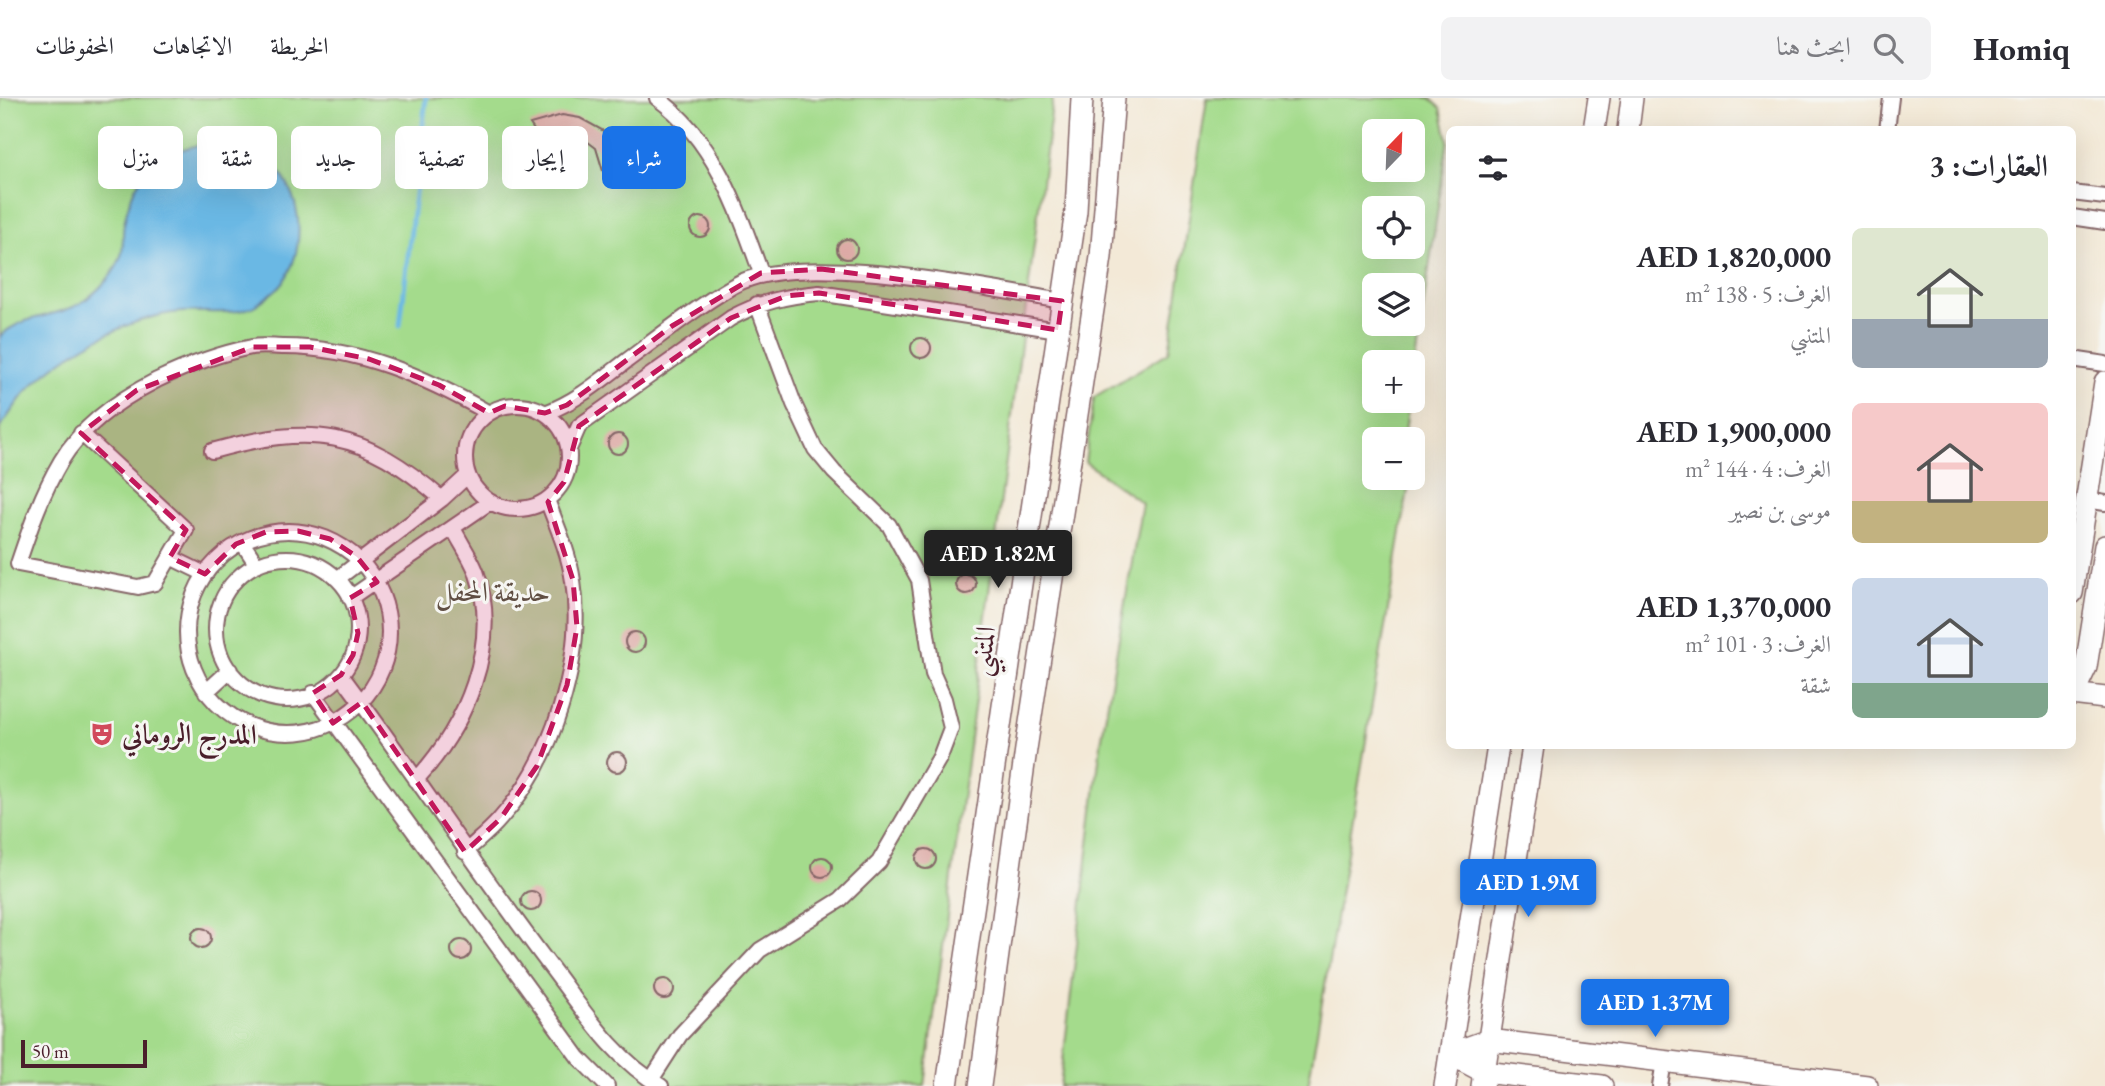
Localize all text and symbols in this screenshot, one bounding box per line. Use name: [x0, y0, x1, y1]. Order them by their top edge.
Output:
search box: [1441, 17, 1931, 80]
text: Homiq: [1973, 27, 2070, 70]
text: ابحث هنا: [1776, 29, 1851, 63]
icon: search: [1869, 29, 1907, 67]
text: المحفوظات: [35, 30, 114, 61]
text: الاتجاهات: [152, 30, 232, 61]
text: الخريطة: [270, 30, 329, 61]
north arrow: [1362, 119, 1424, 182]
map controls: [1362, 119, 1425, 490]
chip: منزل: [98, 126, 183, 189]
chip: شقة: [197, 126, 277, 189]
chip: جديد: [291, 126, 381, 189]
chip: تصفية: [395, 126, 488, 189]
chip: إيجار: [502, 126, 588, 189]
chip: شراء: [602, 126, 686, 189]
text: العقارات: 3: [1929, 146, 2048, 185]
icon: filters: [1474, 149, 1512, 187]
button: locate: [1362, 196, 1425, 259]
text: AED 1,820,000: [1637, 237, 1831, 276]
icon: home: [1908, 256, 1992, 340]
button: layers: [1362, 273, 1425, 336]
text: الغرف: 5 · 138 m²: [1685, 279, 1831, 309]
text: المتنبي: [1790, 320, 1831, 350]
button: +: [1362, 350, 1425, 413]
text: AED 1,900,000: [1637, 412, 1831, 451]
button: −: [1362, 427, 1425, 490]
icon: home: [1908, 431, 1992, 515]
text: الغرف: 4 · 144 m²: [1685, 454, 1831, 484]
text: موسى بن نصير: [1729, 495, 1831, 525]
pin: AED 1.82M: [918, 531, 1078, 590]
text: AED 1.82M: [940, 538, 1056, 568]
park label: حديقة المحفل: [436, 573, 550, 611]
text: AED 1,370,000: [1637, 587, 1831, 626]
icon: home: [1908, 606, 1992, 690]
street label: المتنبي: [961, 624, 1012, 680]
text: الغرف: 3 · 101 m²: [1685, 629, 1831, 659]
text: شقة: [1801, 670, 1831, 700]
place label: المدرج الروماني: [121, 716, 257, 760]
theatre icon: المدرج الروماني: [88, 720, 116, 748]
pin: AED 1.9M: [1456, 860, 1600, 919]
text: AED 1.9M: [1476, 867, 1580, 897]
pin: AED 1.37M: [1575, 979, 1735, 1039]
text: AED 1.37M: [1597, 987, 1713, 1017]
scale bar: [21, 1037, 147, 1069]
text: 50 m: [32, 1039, 69, 1064]

